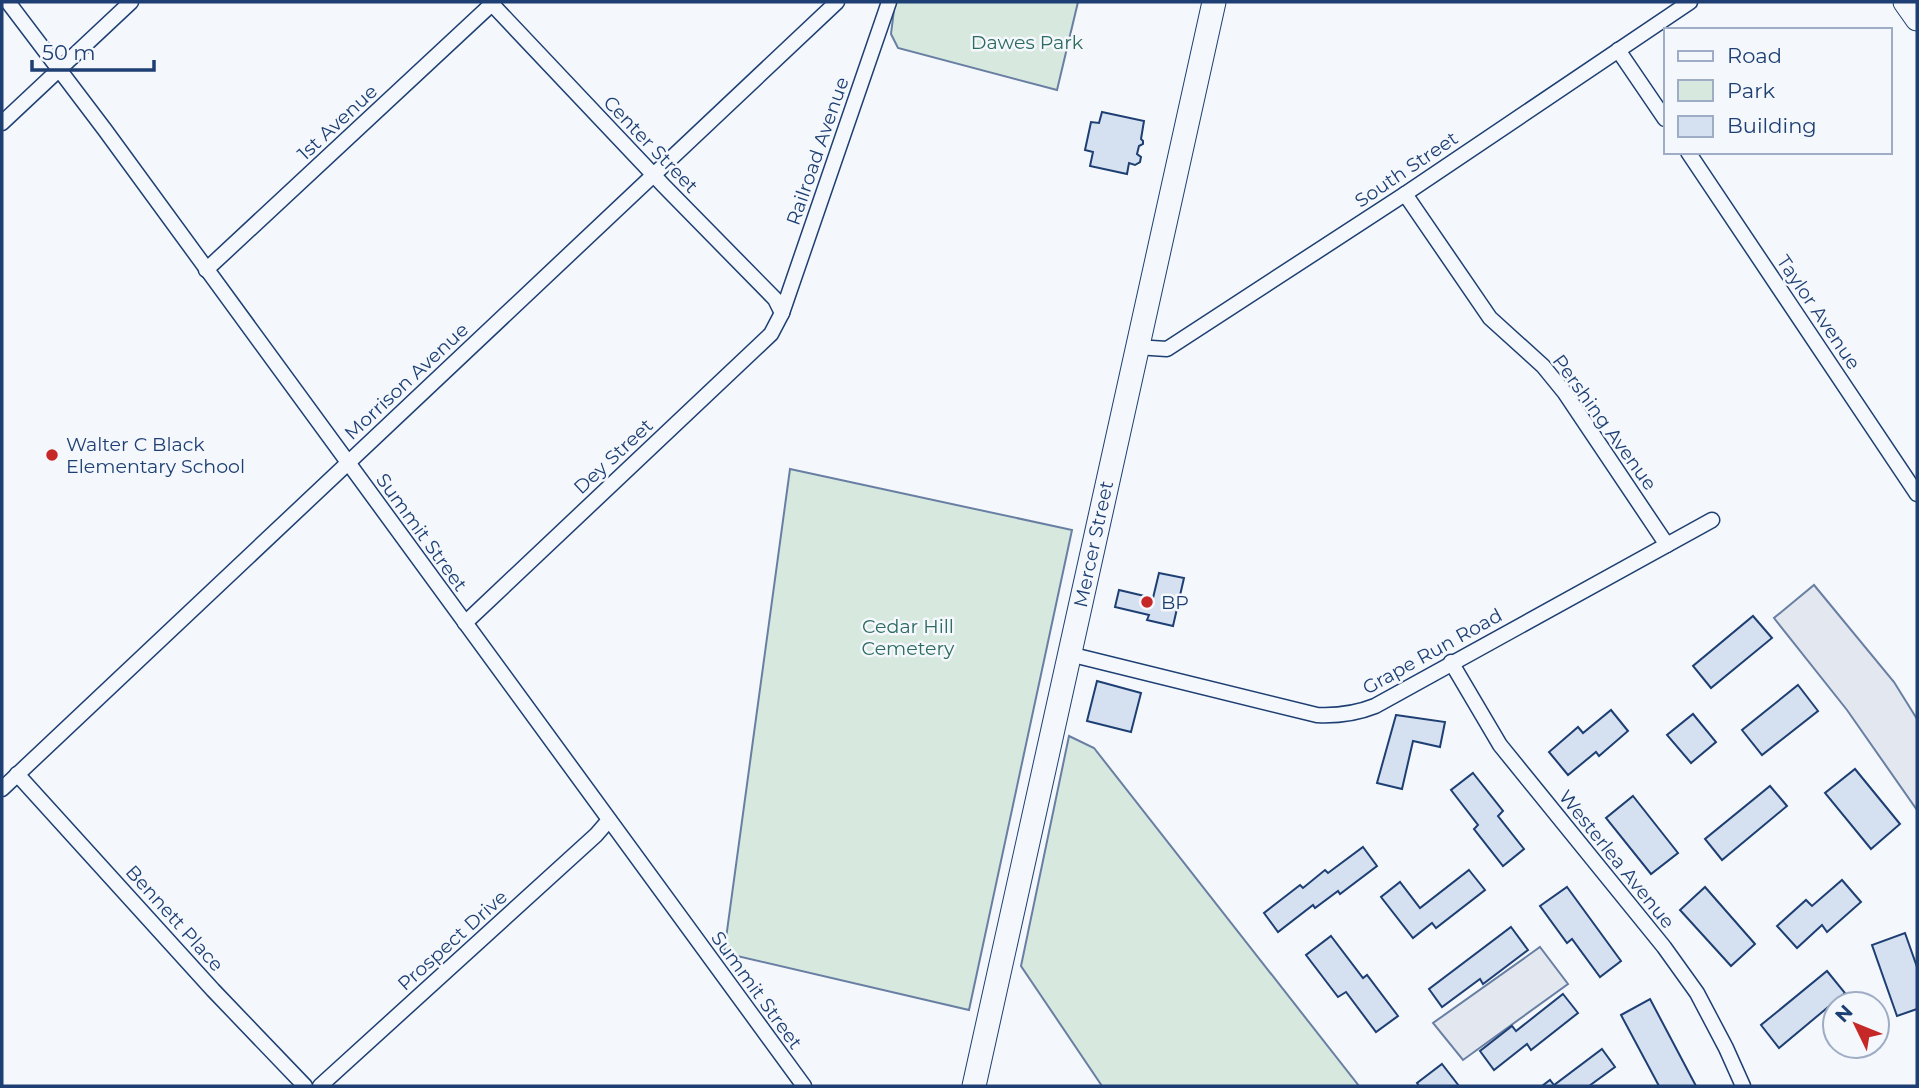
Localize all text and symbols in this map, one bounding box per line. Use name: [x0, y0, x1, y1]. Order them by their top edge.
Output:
scale bar: [32, 28, 154, 72]
legend: [1664, 28, 1891, 154]
park label: Dawes Park: [971, 31, 1084, 54]
text: 50 m: [42, 40, 96, 65]
text: Road: [1727, 43, 1782, 68]
street label: Railroad Avenue: [781, 74, 854, 228]
text: Park: [1727, 78, 1775, 103]
street label: 1st Avenue: [293, 80, 382, 165]
street label: Center Street: [599, 91, 703, 198]
text: Building: [1727, 113, 1817, 138]
street label: South Street: [1350, 126, 1462, 212]
street label: Taylor Avenue: [1772, 251, 1865, 374]
street label: Morrison Avenue: [340, 318, 473, 445]
street label: Pershing Avenue: [1548, 350, 1662, 495]
street label: Dey Street: [569, 414, 658, 499]
place label: Walter C Black Elementary School: [66, 433, 245, 478]
marker: Walter C Black Elementary School: [44, 447, 60, 463]
street label: Summit Street: [371, 469, 472, 596]
street label: Mercer Street: [1069, 478, 1118, 610]
place label: BP: [1161, 591, 1189, 614]
marker: BP: [1139, 594, 1155, 610]
street label: Grape Run Road: [1358, 604, 1506, 699]
park label: Cedar Hill Cemetery: [862, 615, 955, 660]
street label: Westerlea Avenue: [1554, 786, 1679, 933]
street label: Bennett Place: [121, 860, 228, 976]
street label: Prospect Drive: [393, 885, 512, 996]
street label: Summit Street: [706, 927, 807, 1054]
north arrow: [1821, 990, 1891, 1060]
text: N: [1830, 1000, 1858, 1027]

